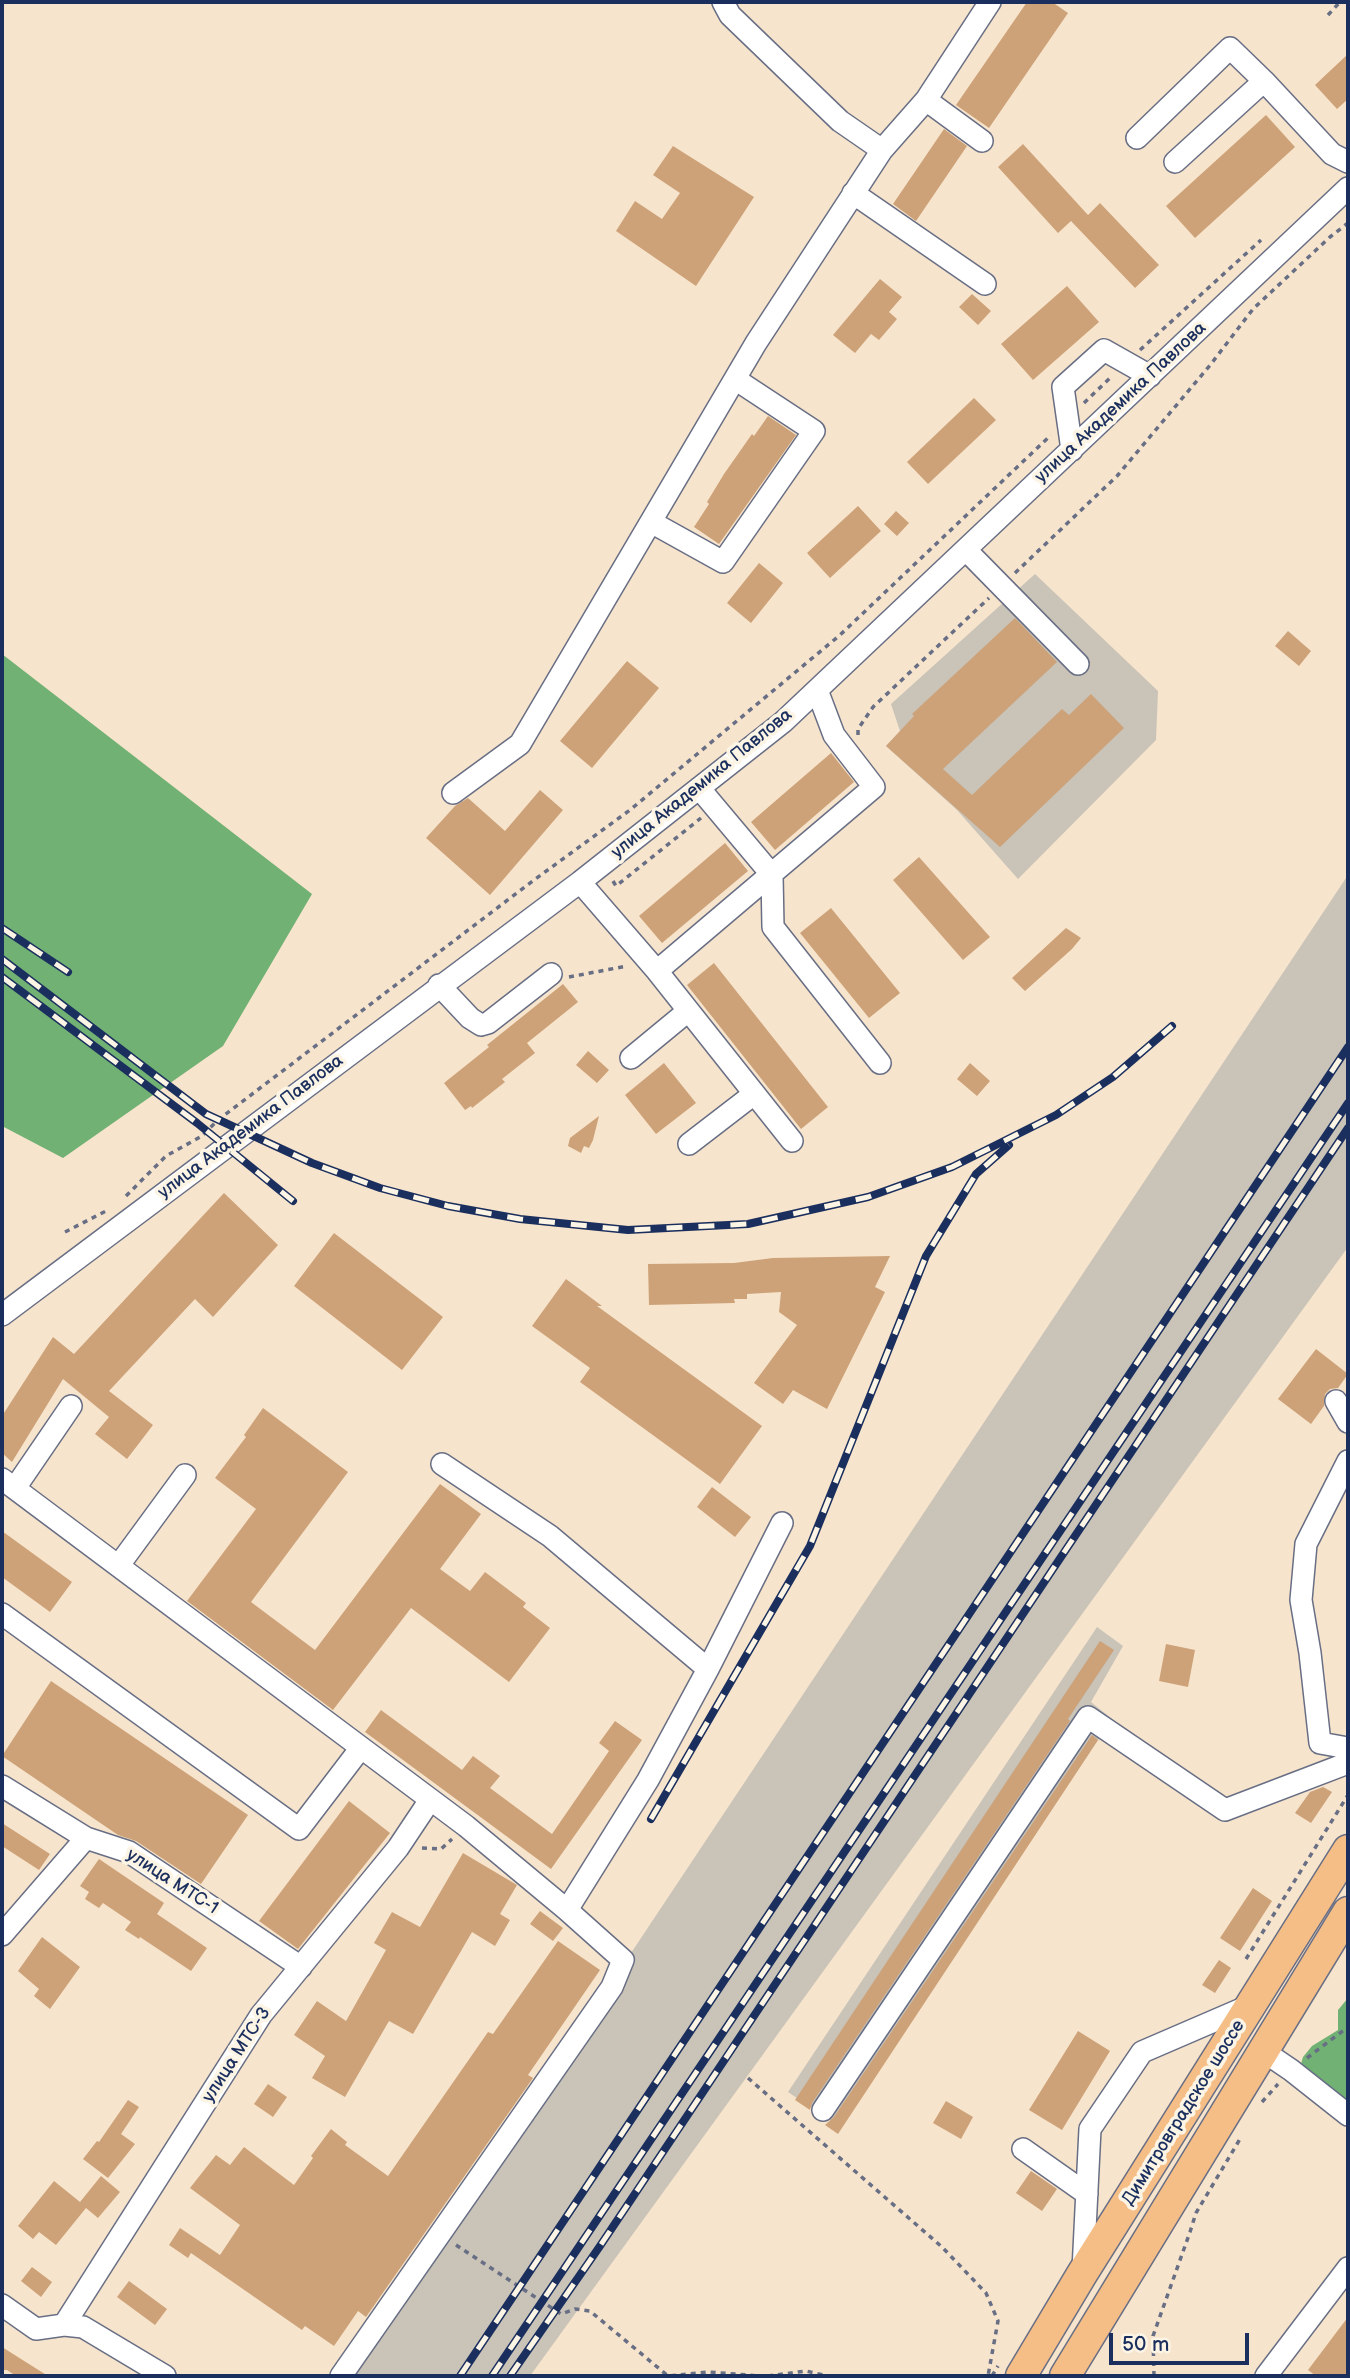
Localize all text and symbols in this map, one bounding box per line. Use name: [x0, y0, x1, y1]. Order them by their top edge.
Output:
street label: улица Академика Павлова: [1031, 318, 1211, 488]
street label: улица Академика Павлова: [607, 704, 797, 864]
street label: улица Академика Павлова: [154, 1050, 348, 1204]
street label: улица МТС-1: [122, 1844, 222, 1920]
street label: улица МТС-3: [198, 2003, 276, 2107]
street label: Димитровградское шоссе: [1118, 2016, 1250, 2210]
scale bar: [1112, 2318, 1252, 2362]
text: 50 m: [1122, 2332, 1169, 2357]

